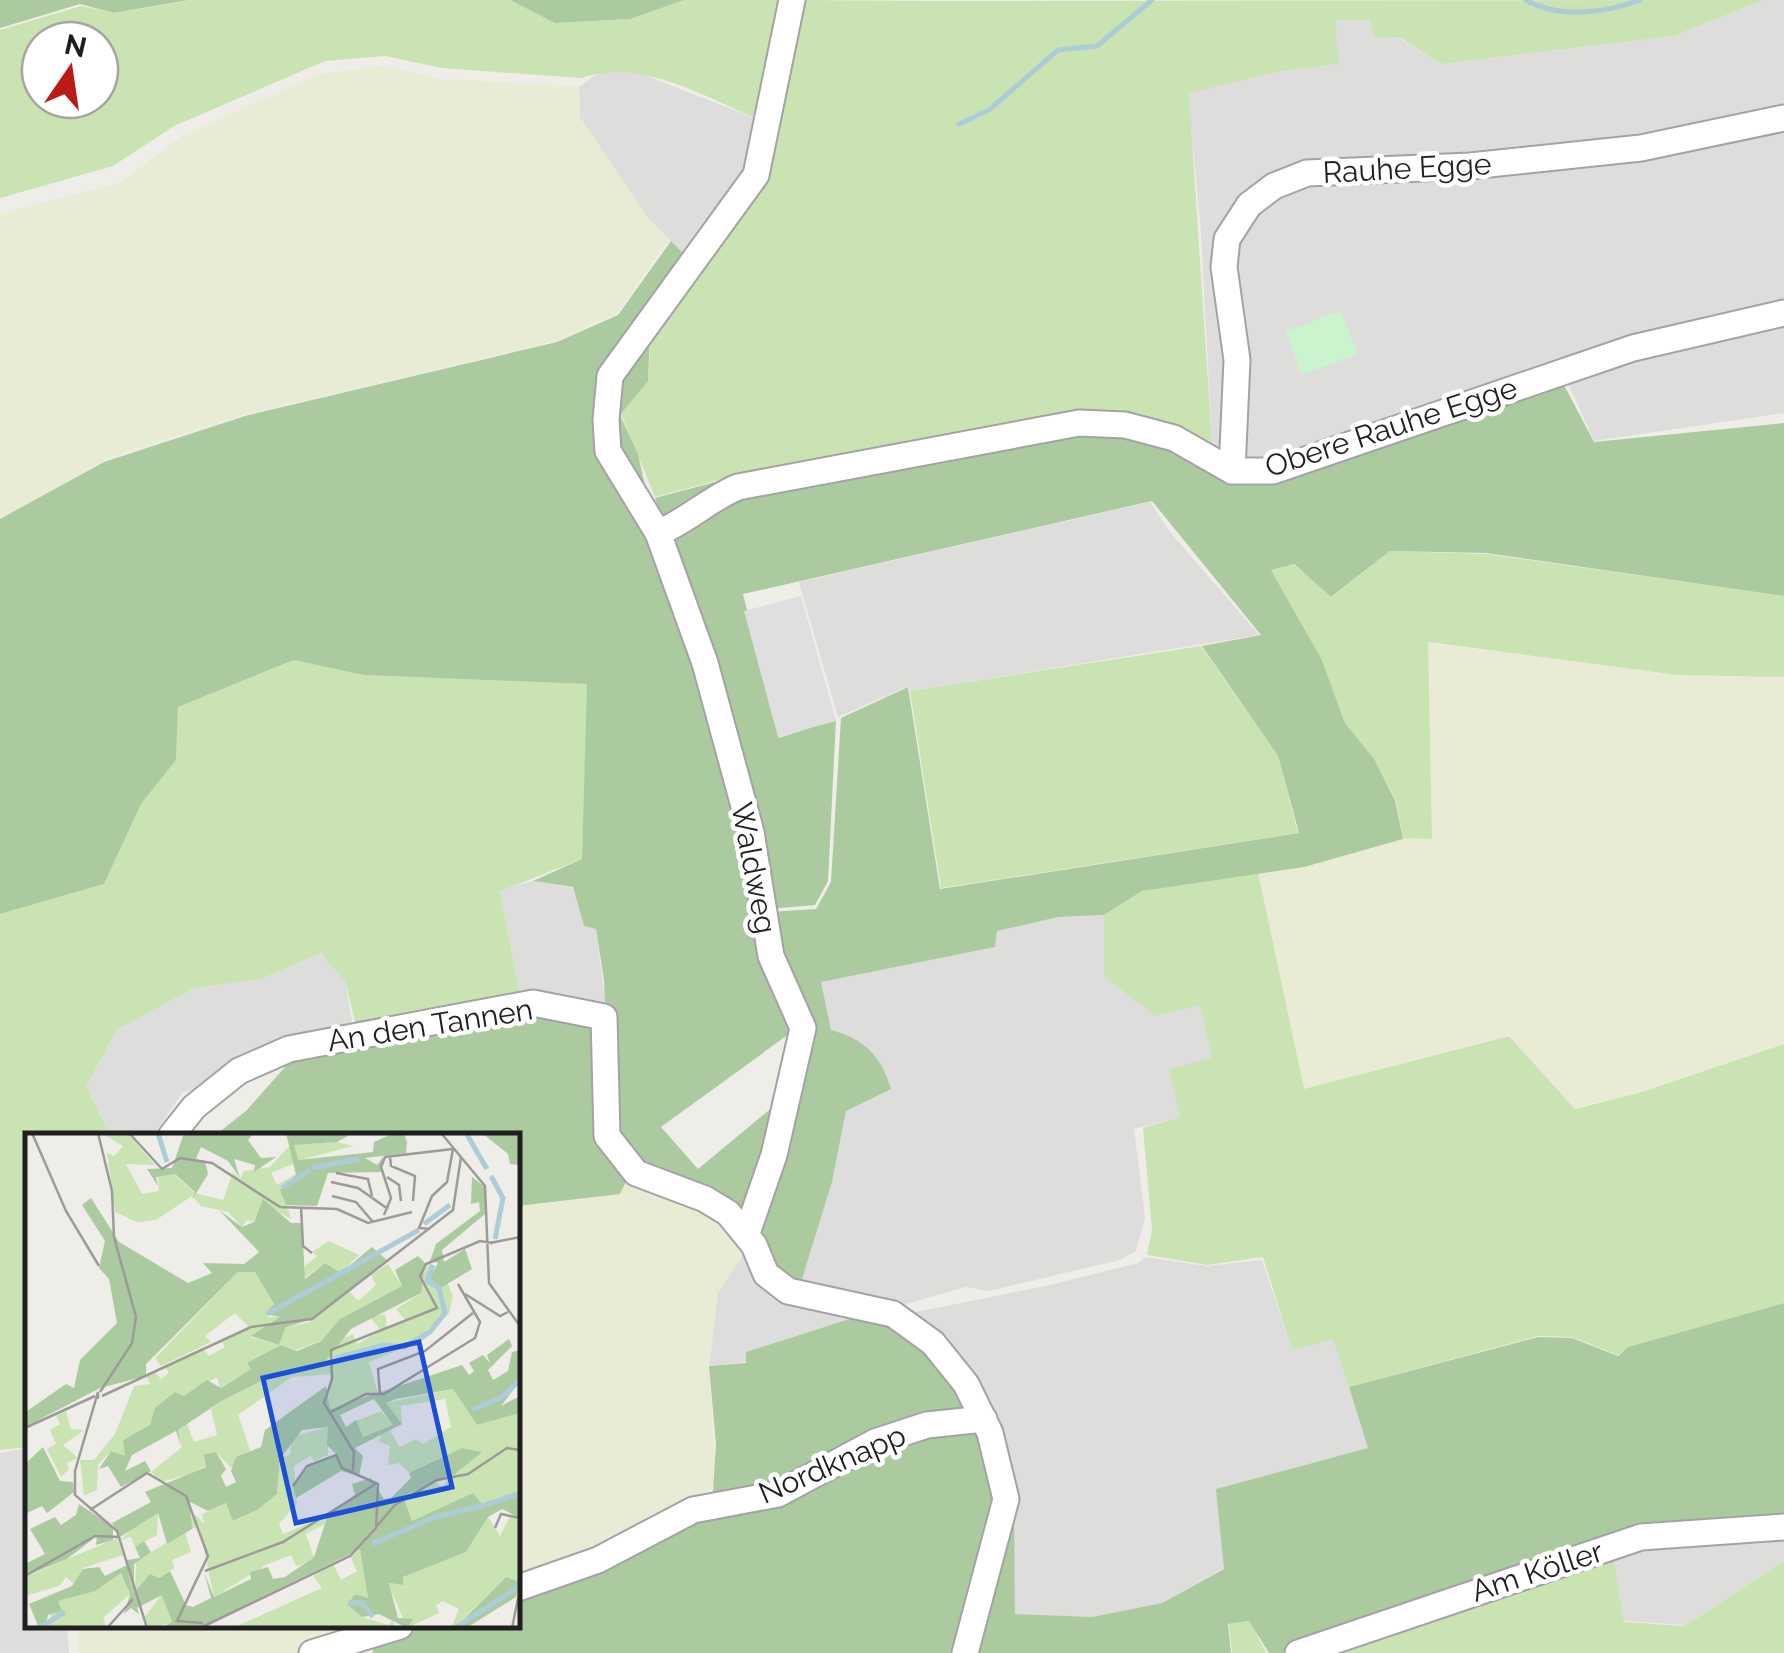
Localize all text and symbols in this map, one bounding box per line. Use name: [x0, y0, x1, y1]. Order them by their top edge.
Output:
north arrow: [20, 20, 120, 120]
text: N: [61, 28, 90, 65]
street label: Rauhe Egge: [1322, 146, 1492, 190]
street label: Obere Rauhe Egge: [1261, 370, 1521, 484]
street label: Waldweg: [724, 799, 784, 937]
street label: An den Tannen: [325, 991, 535, 1059]
inset map: [25, 1133, 520, 1628]
street label: Nordknapp: [753, 1417, 911, 1511]
street label: Am Köller: [1467, 1533, 1608, 1609]

